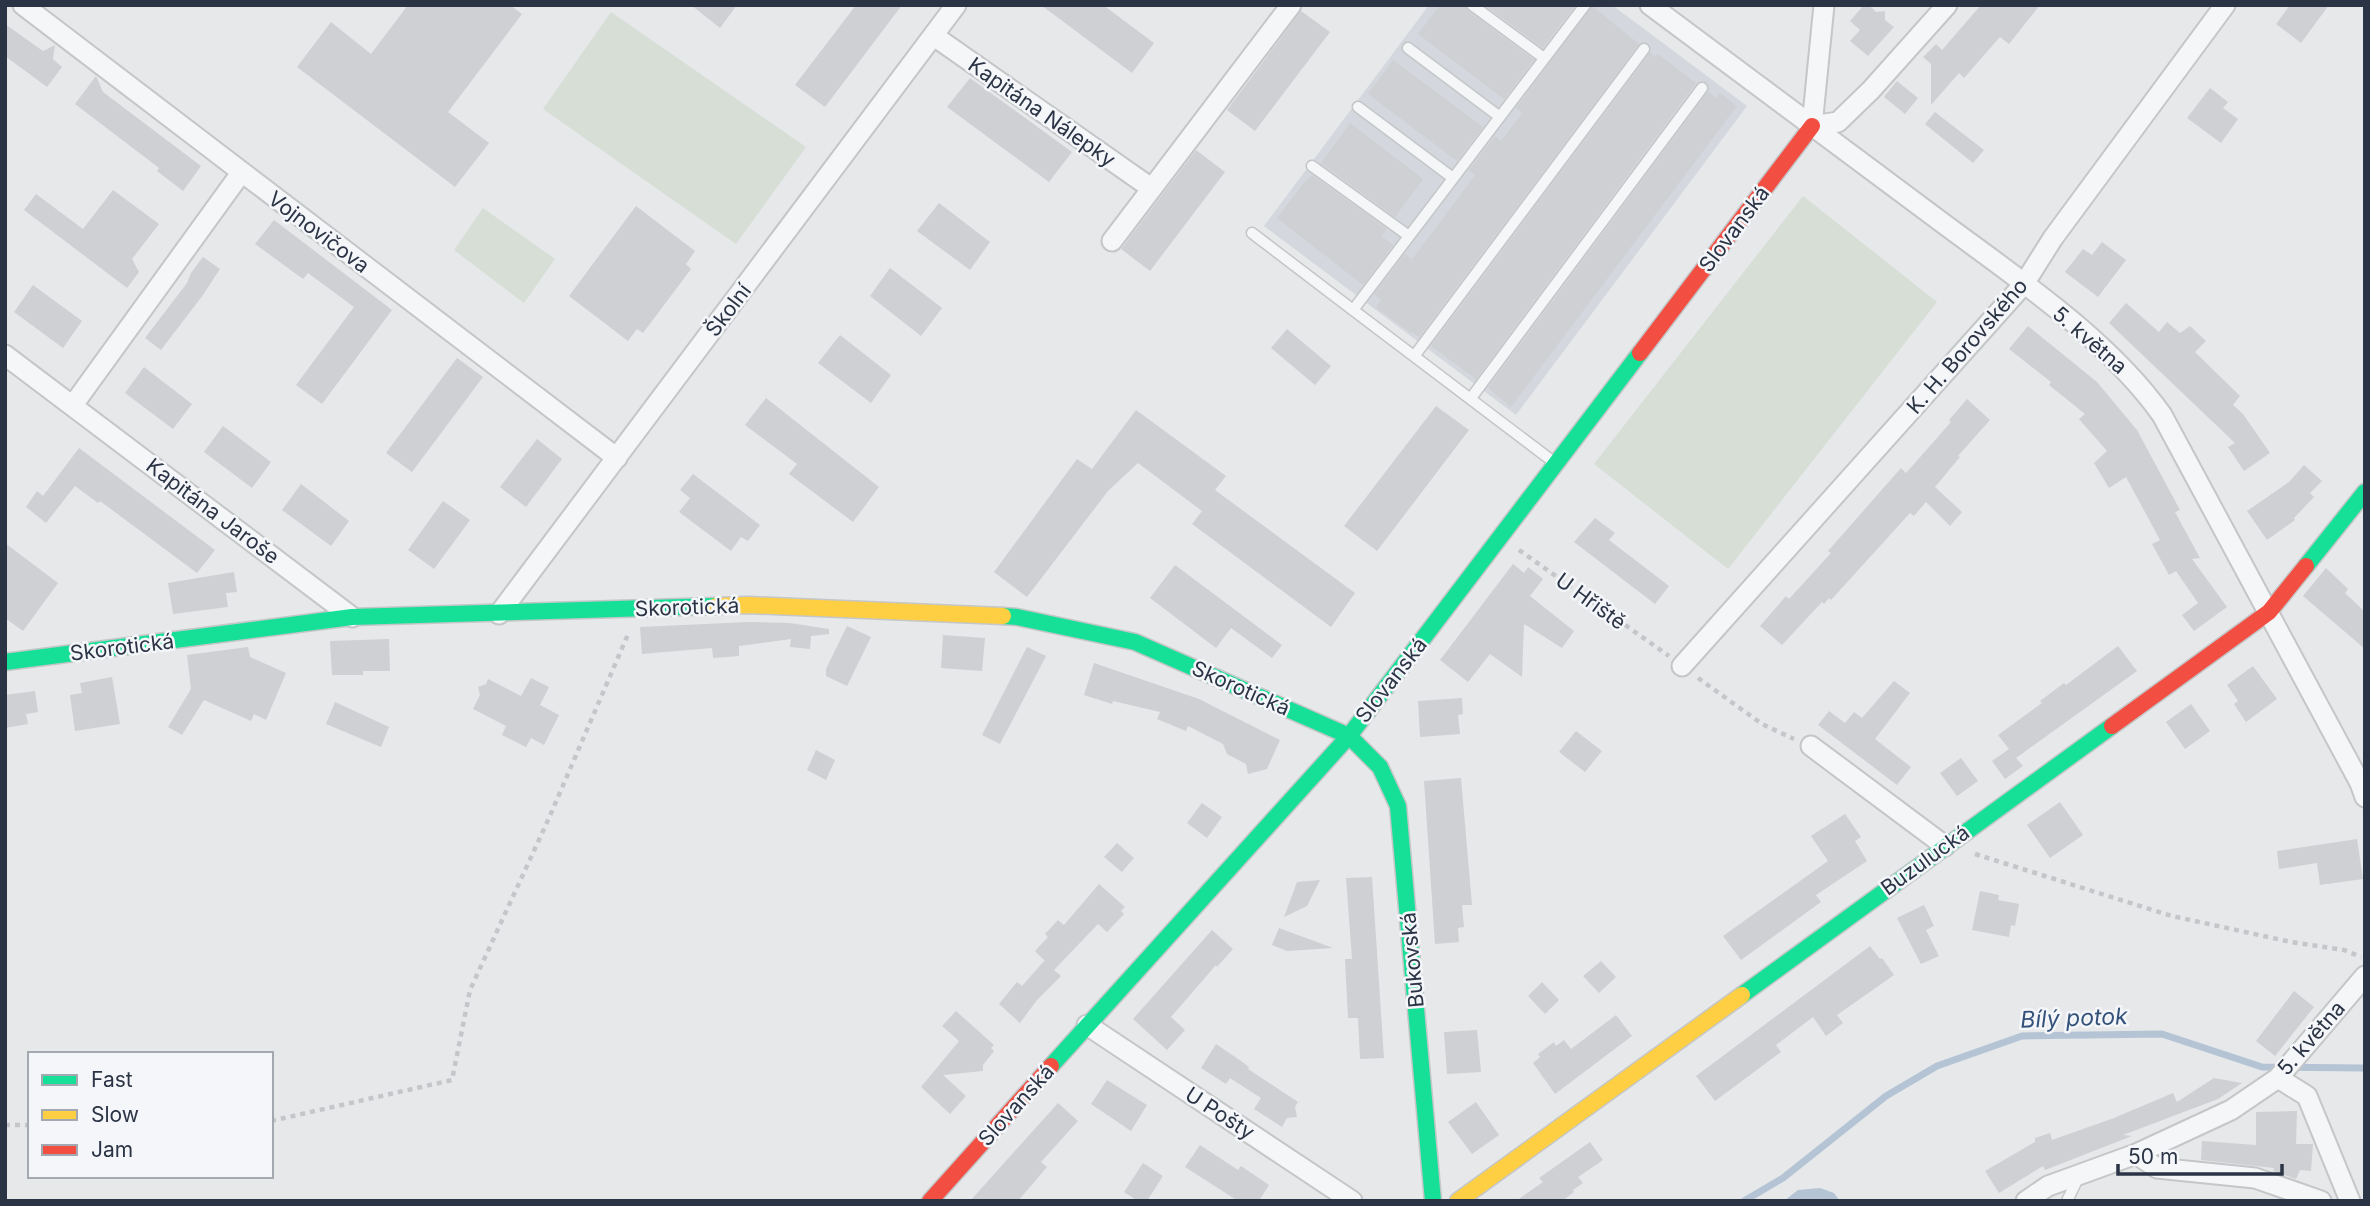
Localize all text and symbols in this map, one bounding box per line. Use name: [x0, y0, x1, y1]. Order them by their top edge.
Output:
street label: Kapitána Nálepky: [964, 52, 1121, 172]
street label: Slovanská: [1694, 181, 1774, 277]
street label: Vojnovičova: [263, 186, 375, 278]
street label: K. H. Borovského: [1902, 273, 2032, 419]
street label: Školní: [700, 278, 756, 341]
street label: 5. května: [2048, 301, 2132, 379]
street label: Kapitána Jaroše: [142, 453, 284, 569]
street label: U Hřiště: [1551, 567, 1631, 635]
street label: Skorotická: [634, 593, 740, 621]
street label: Skorotická: [69, 628, 175, 666]
street label: Slovanská: [1350, 632, 1432, 728]
street label: Skorotická: [1188, 655, 1294, 721]
street label: Buzulucká: [1876, 820, 1974, 900]
street label: Bukovská: [1395, 911, 1429, 1009]
street label: 5. května: [2272, 996, 2350, 1080]
water label: Bílý potok: [2020, 1002, 2128, 1034]
legend: [28, 1052, 273, 1178]
street label: Slovanská: [973, 1059, 1059, 1151]
text: Fast: [91, 1067, 133, 1092]
street label: U Pošty: [1181, 1081, 1260, 1145]
text: Slow: [91, 1102, 139, 1127]
scale bar: [2118, 1132, 2282, 1176]
text: Jam: [91, 1137, 133, 1162]
text: 50 m: [2128, 1144, 2178, 1169]

